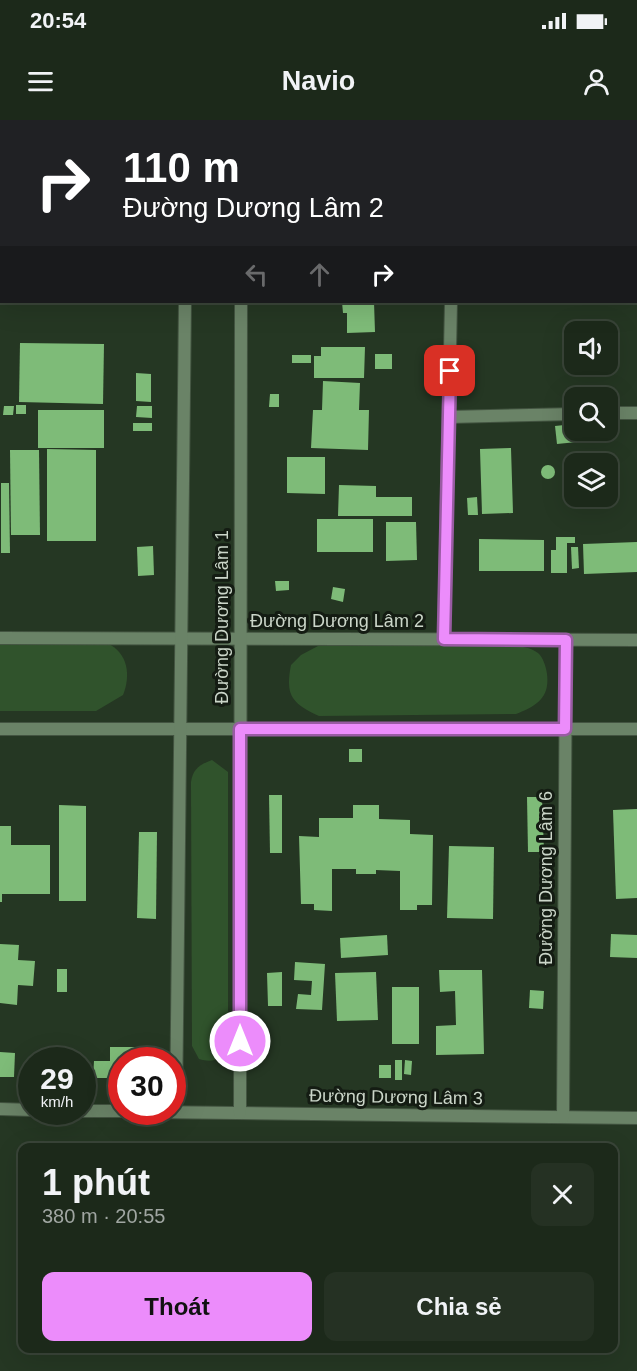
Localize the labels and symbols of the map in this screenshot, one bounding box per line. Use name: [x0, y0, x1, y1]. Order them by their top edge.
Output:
pin: [424, 345, 475, 396]
street label: Đường Dương Lâm 1: [212, 530, 232, 704]
street label: Đường Dương Lâm 2: [250, 611, 424, 631]
street label: Đường Dương Lâm 6: [536, 791, 556, 965]
position arrow: [208, 1009, 272, 1073]
speed limit sign: 30: [108, 1047, 186, 1125]
street label: Đường Dương Lâm 3: [309, 1085, 483, 1109]

